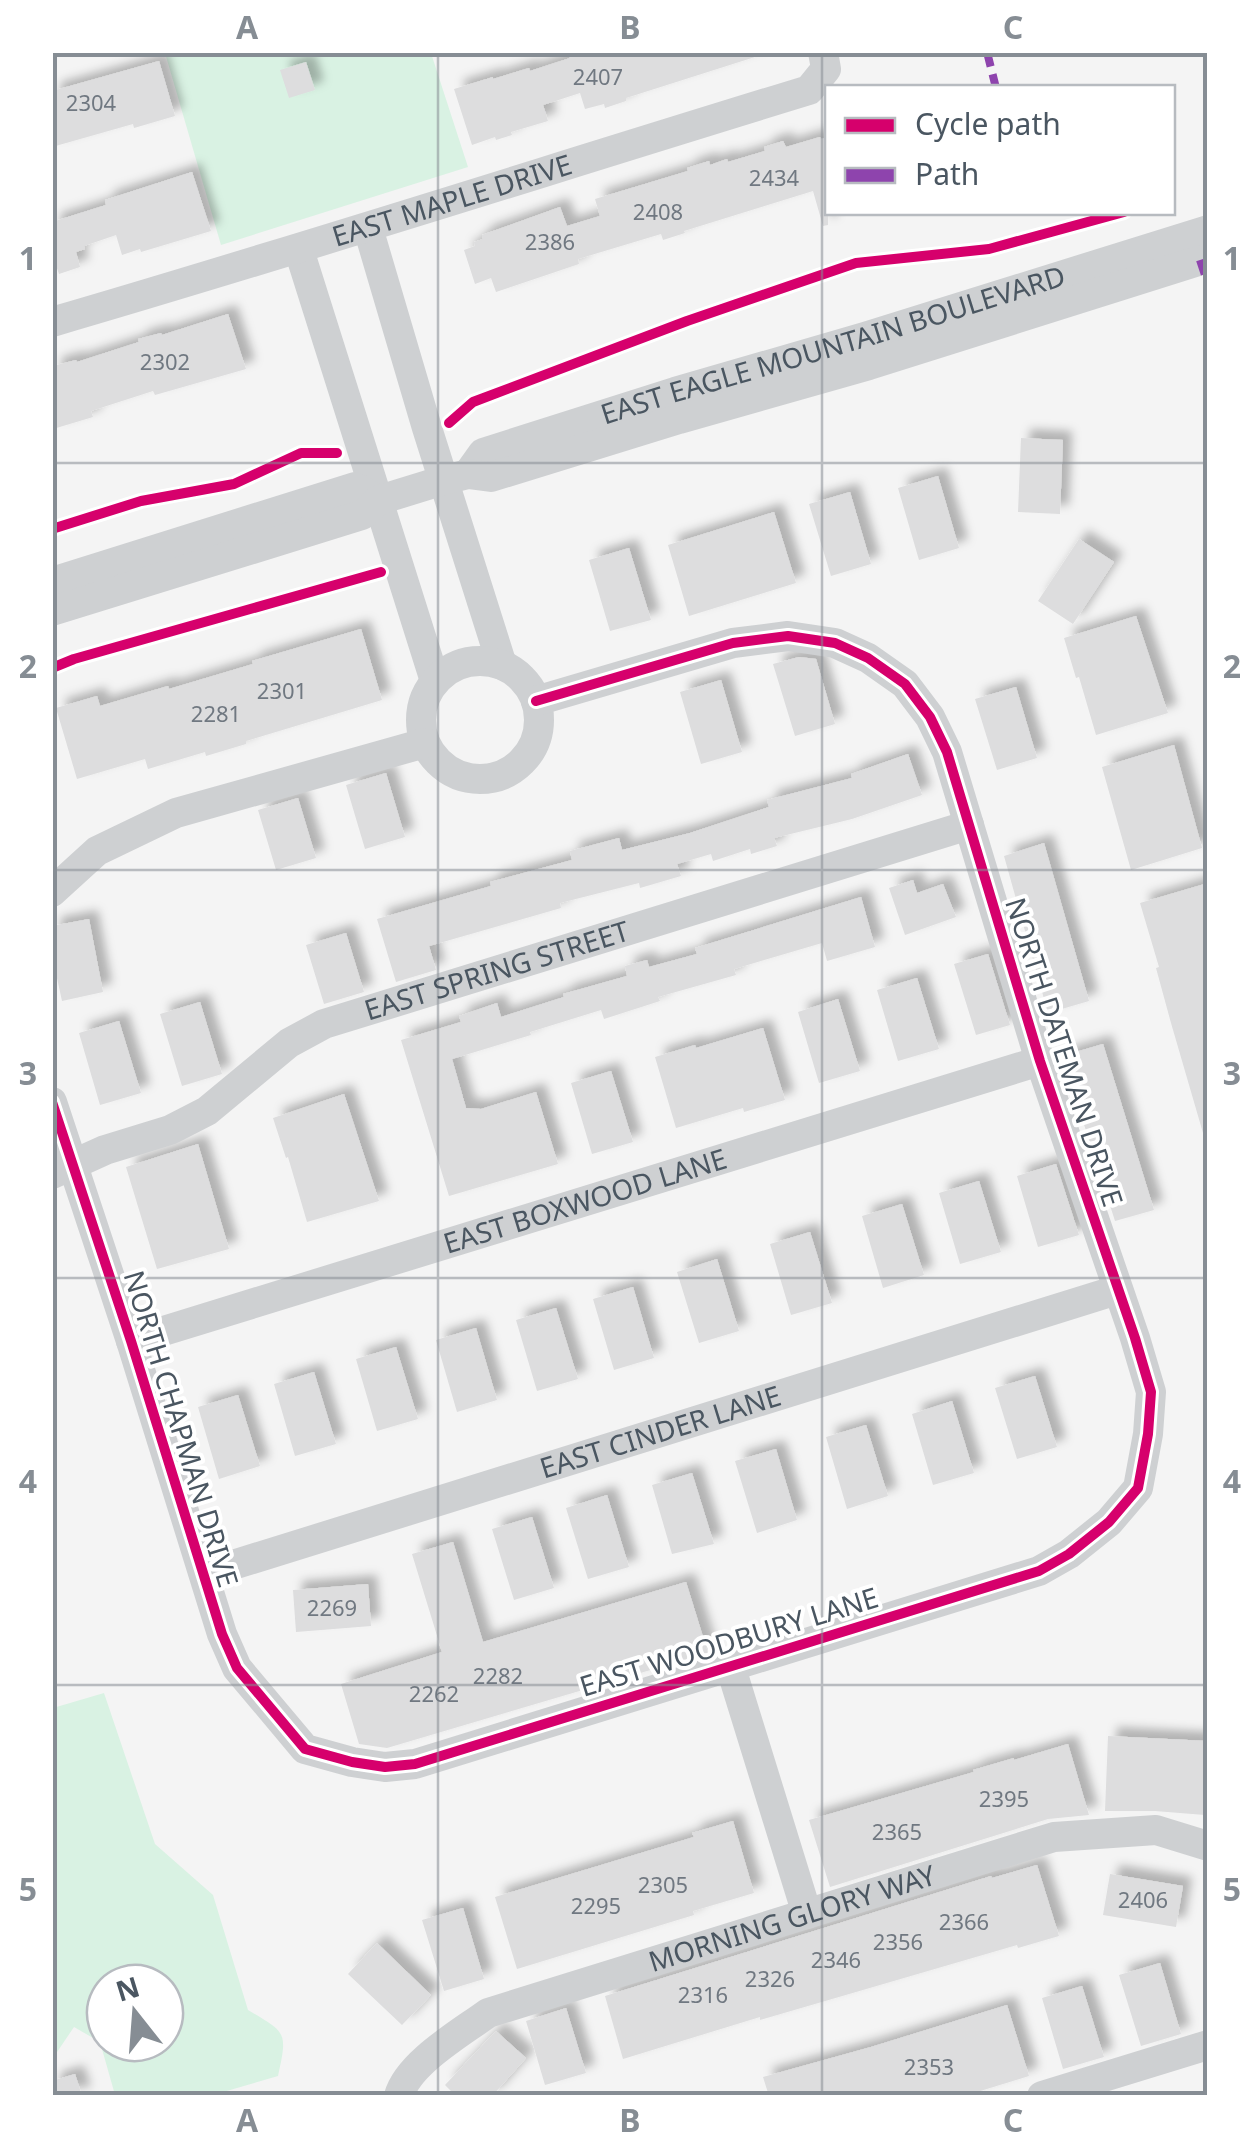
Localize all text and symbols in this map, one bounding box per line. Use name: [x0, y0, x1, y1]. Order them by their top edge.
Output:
text: A: [236, 5, 259, 48]
text: B: [619, 5, 641, 48]
text: C: [1003, 5, 1023, 48]
house number: 2407: [573, 61, 623, 91]
legend: [825, 85, 1175, 215]
house number: 2304: [66, 87, 117, 117]
text: Cycle path: [915, 103, 1061, 144]
street label: EAST MAPLE DRIVE: [327, 145, 576, 255]
text: Path: [915, 153, 979, 194]
house number: 2434: [749, 162, 800, 192]
house number: 2408: [633, 196, 683, 226]
house number: 2386: [525, 226, 575, 256]
text: 1: [19, 236, 37, 279]
text: 1: [1223, 236, 1241, 279]
street label: EAST EAGLE MOUNTAIN BOULEVARD: [596, 256, 1070, 432]
house number: 2302: [140, 346, 190, 376]
text: 2: [19, 644, 37, 687]
text: 2: [1223, 644, 1241, 687]
house number: 2301: [257, 675, 307, 705]
house number: 2281: [191, 698, 241, 728]
street label: NORTH DATEMAN DRIVE: [997, 892, 1133, 1211]
street label: EAST SPRING STREET: [360, 911, 634, 1028]
text: 3: [19, 1051, 37, 1094]
text: 3: [1223, 1051, 1241, 1094]
street label: EAST BOXWOOD LANE: [438, 1139, 731, 1262]
street label: NORTH CHAPMAN DRIVE: [116, 1266, 248, 1592]
street label: EAST CINDER LANE: [535, 1376, 785, 1486]
text: 4: [19, 1459, 37, 1502]
text: 4: [1223, 1459, 1241, 1502]
street label: EAST WOODBURY LANE: [575, 1578, 883, 1705]
house number: 2269: [307, 1592, 357, 1622]
house number: 2282: [473, 1660, 523, 1690]
house number: 2262: [409, 1678, 459, 1708]
house number: 2395: [979, 1783, 1029, 1813]
house number: 2365: [872, 1816, 922, 1846]
street label: MORNING GLORY WAY: [644, 1855, 940, 1980]
text: 5: [19, 1867, 37, 1910]
text: 5: [1223, 1867, 1241, 1910]
house number: 2305: [638, 1869, 688, 1899]
house number: 2406: [1118, 1884, 1168, 1914]
house number: 2295: [571, 1890, 621, 1920]
house number: 2366: [939, 1906, 989, 1936]
house number: 2356: [873, 1926, 923, 1956]
house number: 2346: [811, 1944, 861, 1974]
north arrow: [85, 1963, 185, 2063]
house number: 2326: [745, 1963, 795, 1993]
text: N: [111, 1967, 144, 2010]
house number: 2316: [678, 1979, 728, 2009]
house number: 2353: [904, 2051, 954, 2081]
text: A: [236, 2098, 259, 2141]
text: B: [619, 2098, 641, 2141]
text: C: [1003, 2098, 1023, 2141]

